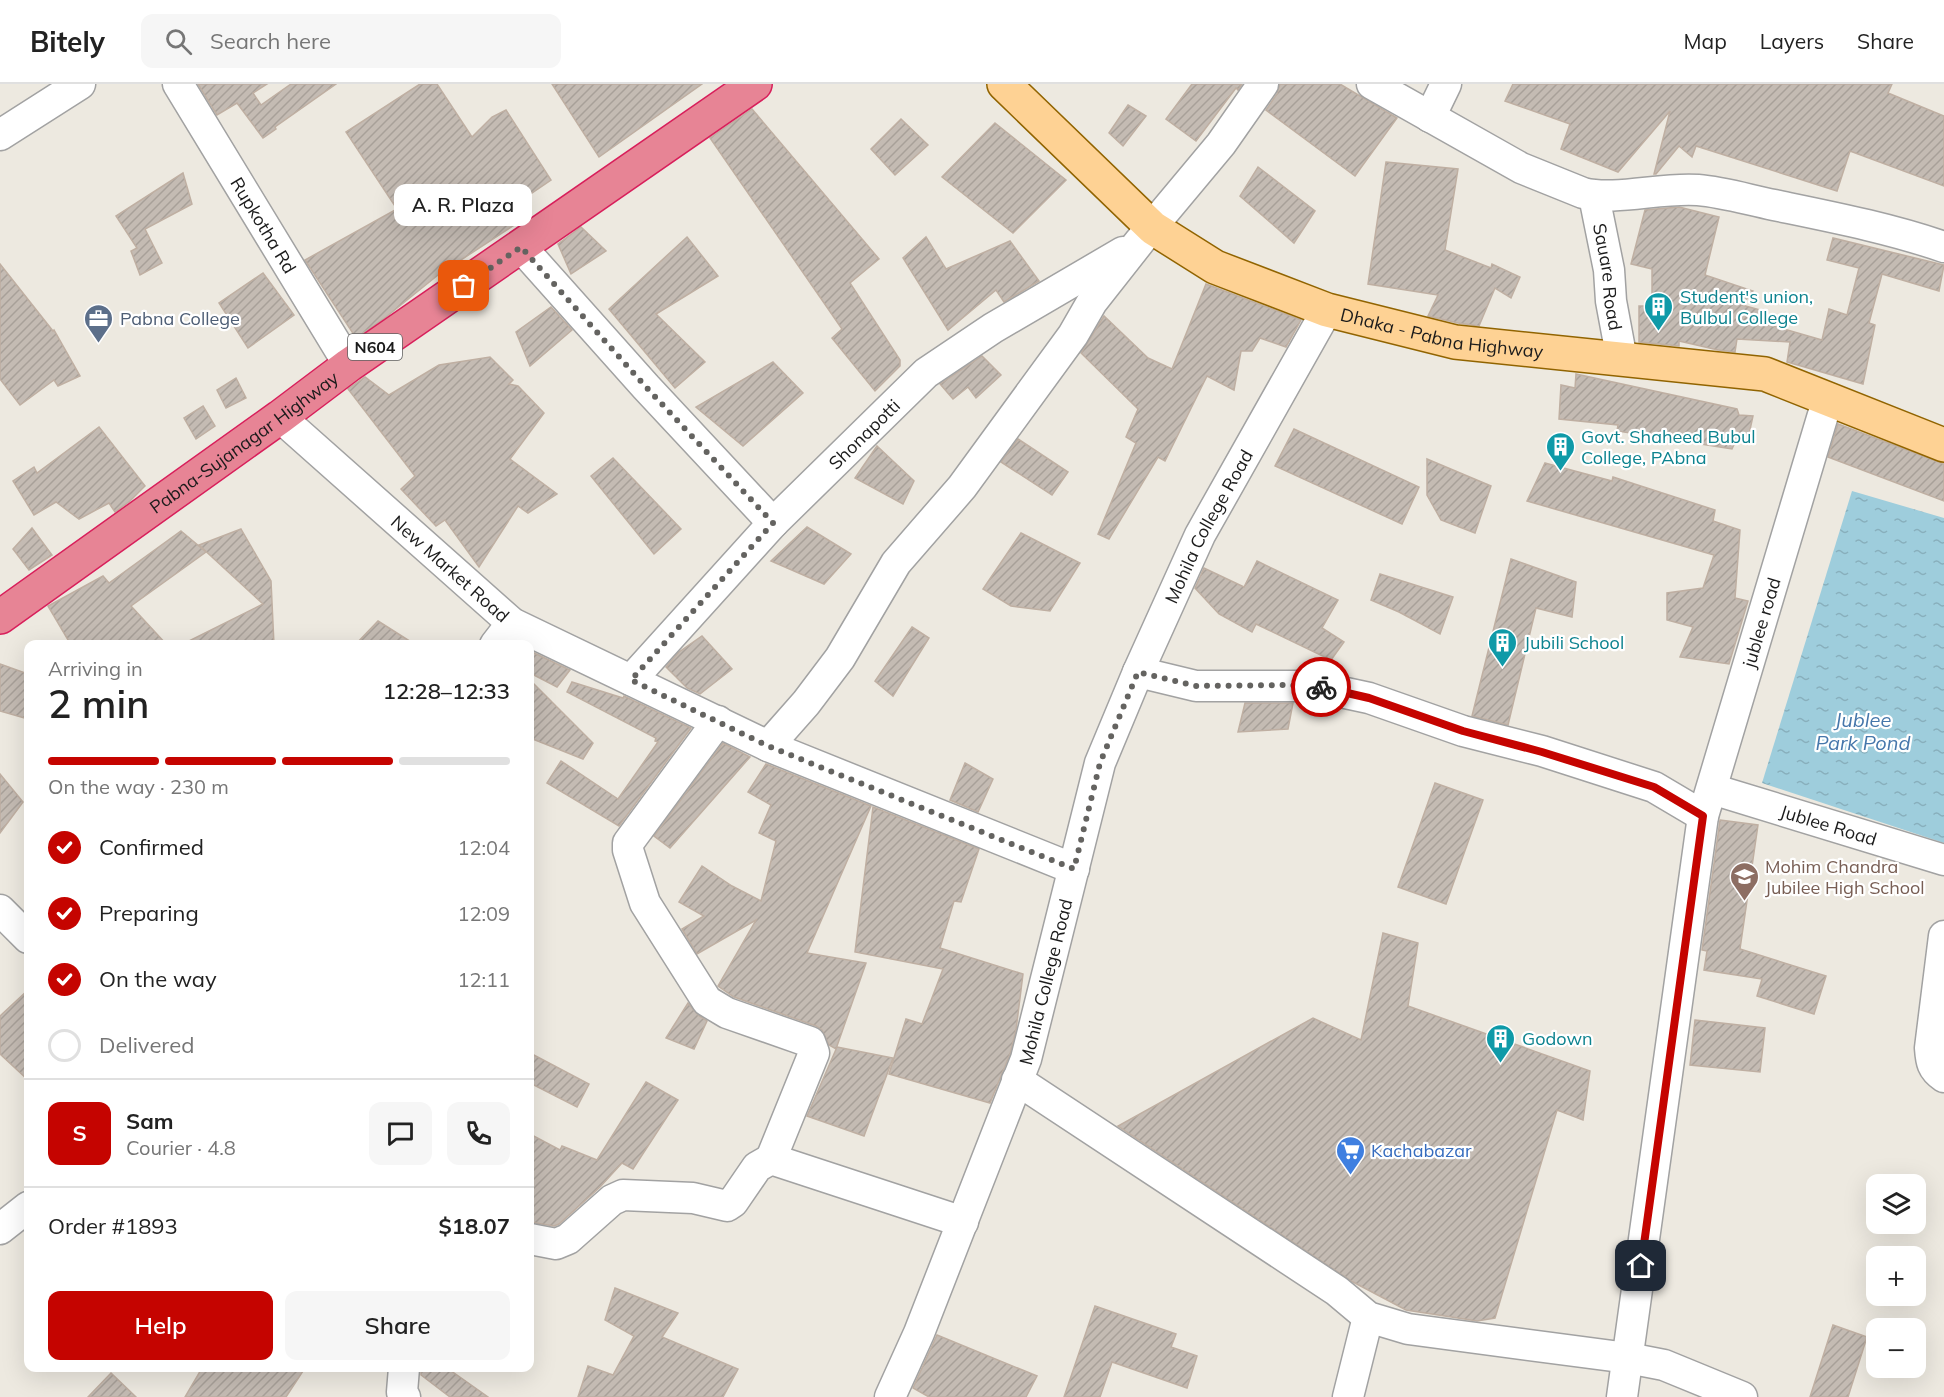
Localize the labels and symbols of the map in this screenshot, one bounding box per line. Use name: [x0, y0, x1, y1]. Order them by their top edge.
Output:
street label: Rupkotha Rd: [226, 173, 302, 277]
callout: A. R. Plaza: [395, 184, 533, 226]
street label: Sauare Road: [1588, 221, 1628, 332]
pin: [438, 260, 489, 311]
place label: Student's union, Bulbul College: [1680, 285, 1813, 329]
building icon: Student's union, Bulbul College: [1643, 290, 1675, 332]
office icon: Pabna College: [83, 302, 115, 344]
street label: Dhaka - Pabna Highway: [1338, 302, 1545, 363]
place label: Pabna College: [120, 307, 240, 330]
road number: N604: [348, 334, 402, 360]
street label: Pabna-Sujanagar Highway: [145, 366, 343, 518]
street label: Shonapotti: [823, 394, 904, 474]
place label: Govt. Shaheed Bubul College, PAbna: [1581, 425, 1756, 469]
building icon: Govt. Shaheed Bubul College, PAbna: [1544, 430, 1576, 472]
street label: Mohila College Road: [1159, 445, 1258, 607]
street label: New Market Road: [387, 510, 514, 627]
street label: jublee road: [1736, 575, 1785, 672]
building icon: Jubili School: [1487, 626, 1519, 668]
place label: Jubili School: [1524, 631, 1624, 654]
courier: [1291, 657, 1351, 717]
water label: Jublee Park Pond: [1815, 707, 1911, 755]
street label: Jublee Road: [1778, 799, 1880, 850]
place label: Mohim Chandra Jubilee High School: [1765, 855, 1925, 899]
school or university icon: Mohim Chandra Jubilee High School: [1728, 860, 1760, 902]
street label: Mohila College Road: [1013, 896, 1077, 1067]
building icon: Godown: [1485, 1022, 1517, 1064]
place label: Godown: [1522, 1027, 1593, 1050]
supermarket icon: Kachabazar: [1334, 1134, 1366, 1176]
place label: Kachabazar: [1371, 1139, 1472, 1162]
pin: [1615, 1240, 1666, 1291]

